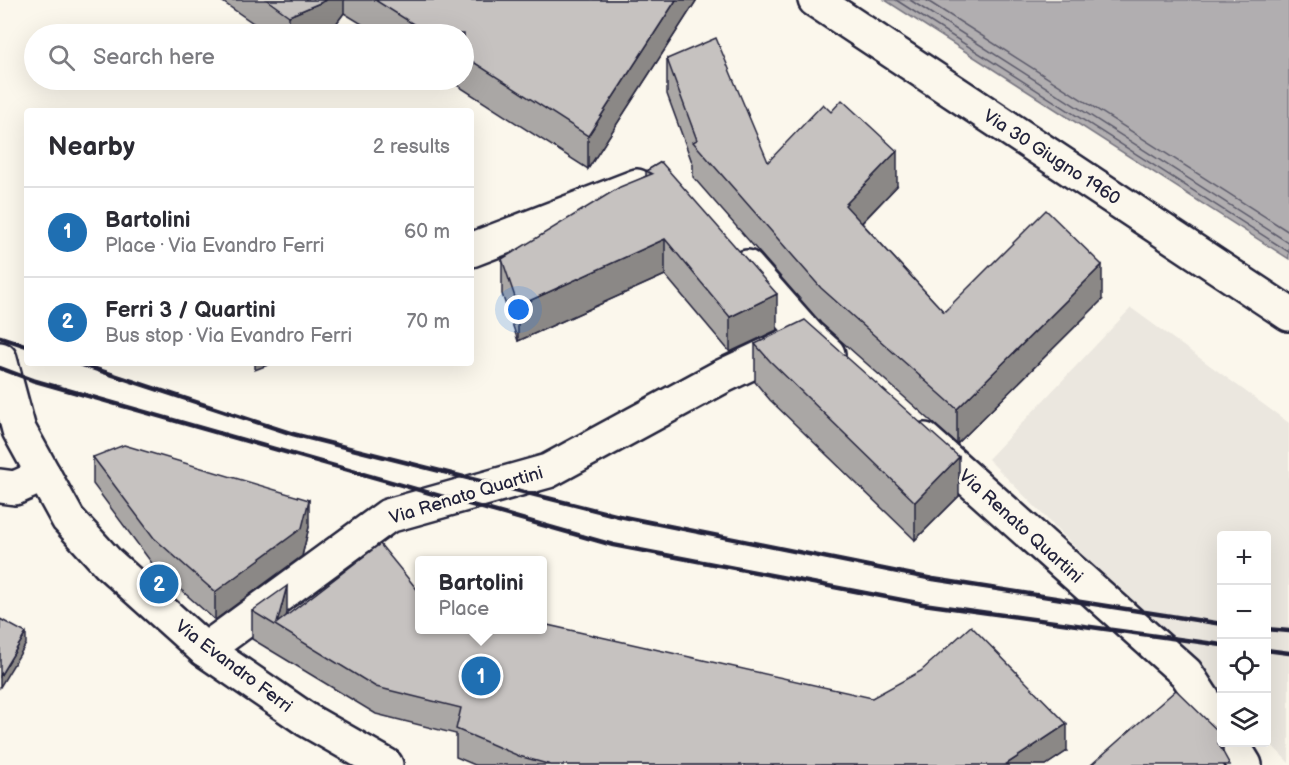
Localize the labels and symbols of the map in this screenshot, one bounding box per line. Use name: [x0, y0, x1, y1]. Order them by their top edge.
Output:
street label: Via 30 Giugno 1960: [979, 105, 1124, 210]
your location: [504, 295, 533, 324]
street label: Via Renato Quartini: [387, 462, 545, 529]
street label: Via Renato Quartini: [954, 465, 1087, 587]
pin: 2: [140, 562, 178, 606]
street label: Via Evandro Ferri: [171, 616, 296, 717]
pin: 1: [462, 654, 500, 698]

